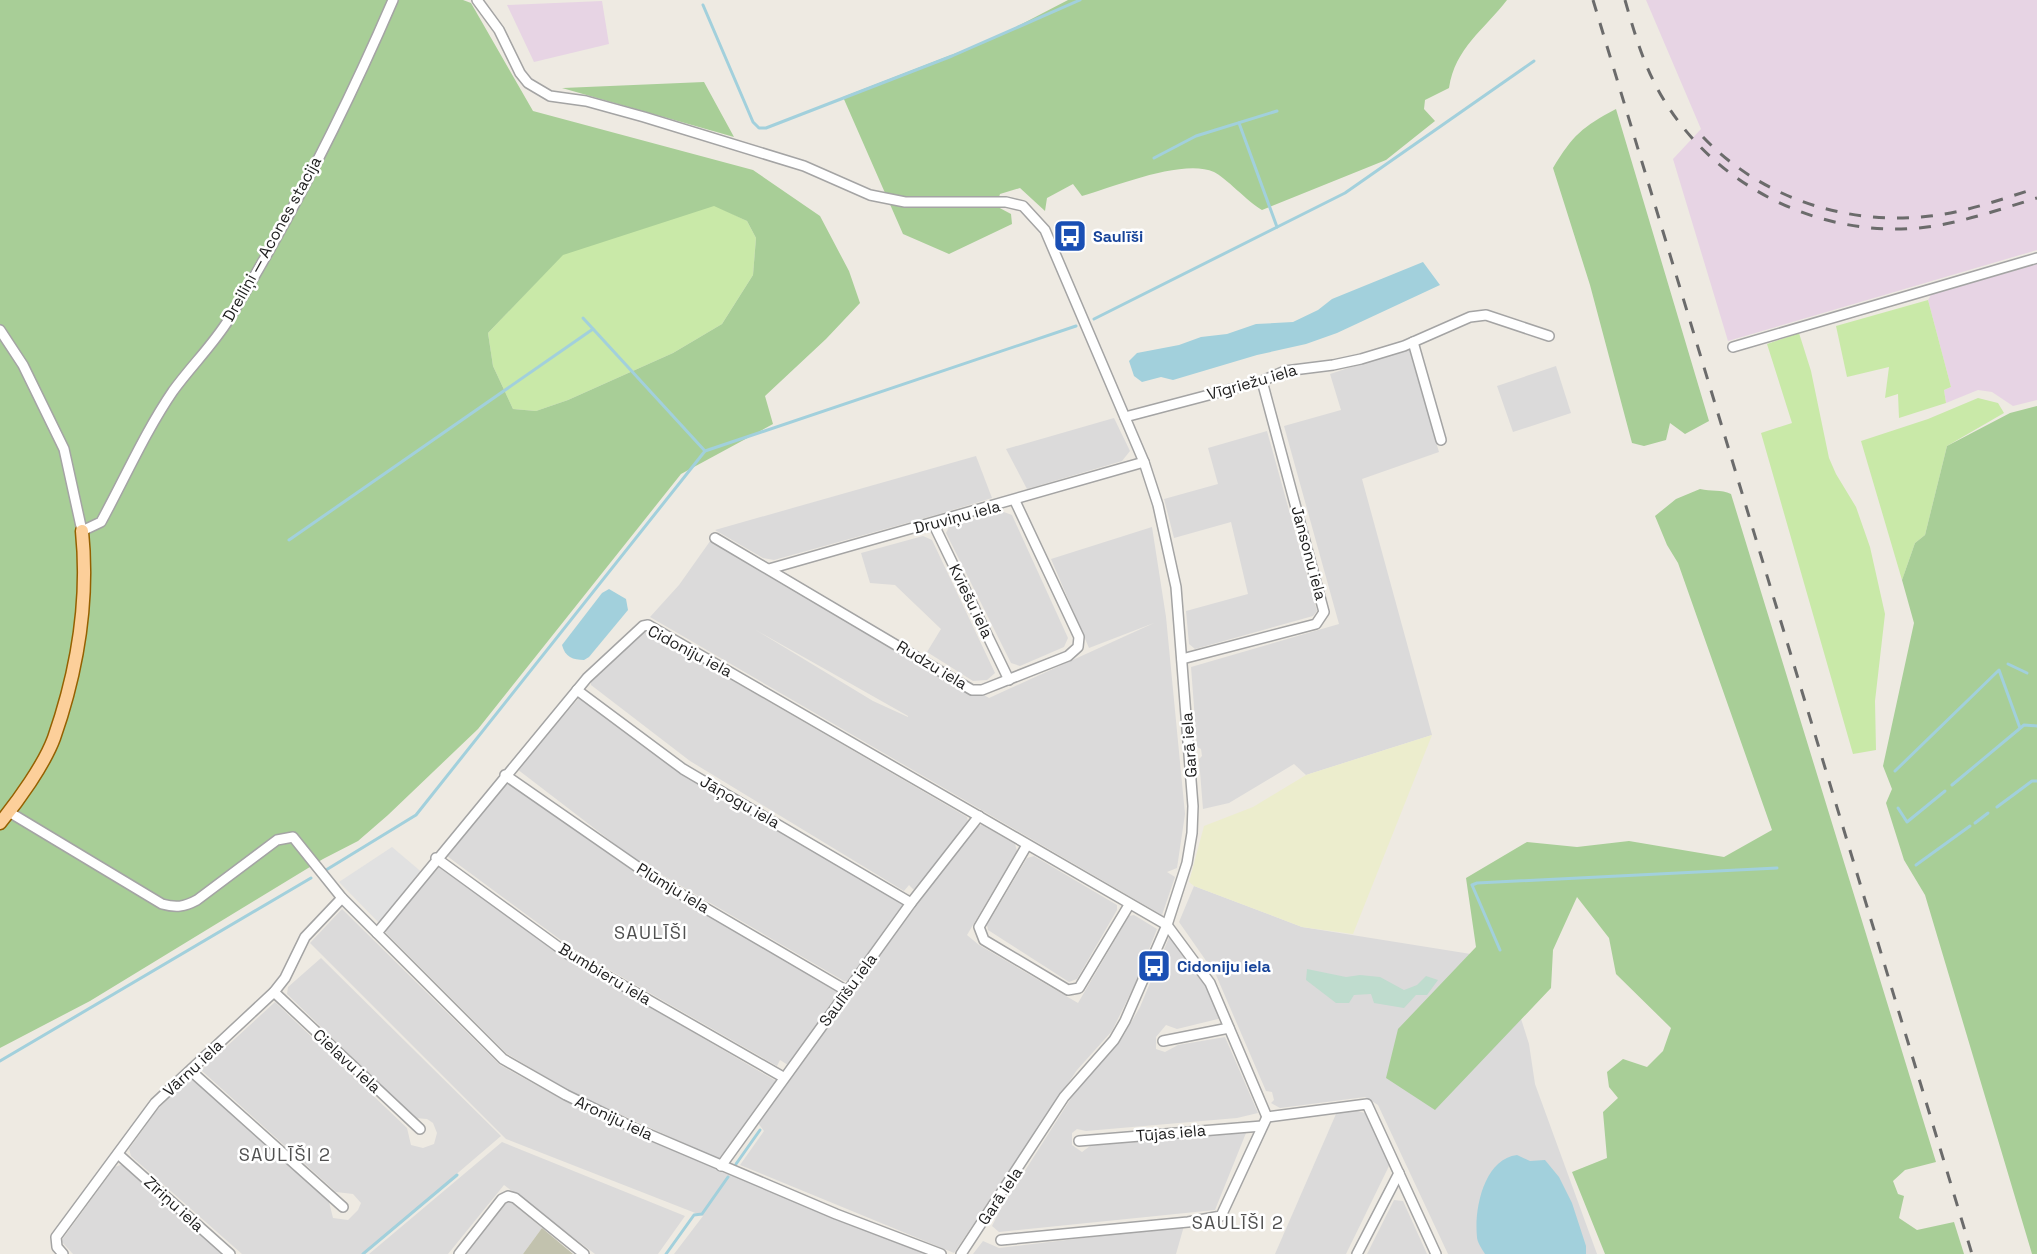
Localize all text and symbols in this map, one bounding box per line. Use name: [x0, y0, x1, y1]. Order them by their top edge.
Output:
street label: Dreiliņi — Acones stacija: [218, 153, 326, 325]
bus stop icon: Saulīši: [1052, 218, 1088, 254]
place label: Saulīši: [1093, 226, 1143, 247]
street label: Vīgriežu iela: [1204, 359, 1300, 405]
street label: Druviņu iela: [911, 495, 1003, 539]
street label: Jansonu iela: [1286, 504, 1332, 602]
street label: Kviešu iela: [944, 560, 998, 642]
street label: Cidoniju iela: [644, 620, 736, 682]
street label: Rudzu iela: [893, 636, 971, 694]
street label: Garā iela: [1176, 712, 1202, 778]
street label: Jāņogu iela: [696, 771, 784, 833]
street label: Plūmju iela: [633, 858, 713, 918]
district label: SAULĪŠI: [614, 921, 688, 944]
street label: Bumbieru iela: [555, 938, 655, 1010]
bus stop icon: Cidoniju iela: [1136, 948, 1172, 984]
street label: Saulīšu iela: [814, 949, 882, 1031]
place label: Cidoniju iela: [1177, 956, 1271, 977]
street label: Cielavu iela: [309, 1024, 385, 1098]
street label: Vārnu iela: [159, 1035, 227, 1101]
street label: Aroniju iela: [572, 1091, 656, 1145]
street label: Tūjas iela: [1135, 1119, 1207, 1147]
district label: SAULĪŠI 2: [239, 1143, 331, 1166]
street label: Garā iela: [973, 1163, 1027, 1229]
street label: Zīriņu iela: [140, 1172, 208, 1236]
district label: SAULĪŠI 2: [1192, 1211, 1284, 1234]

